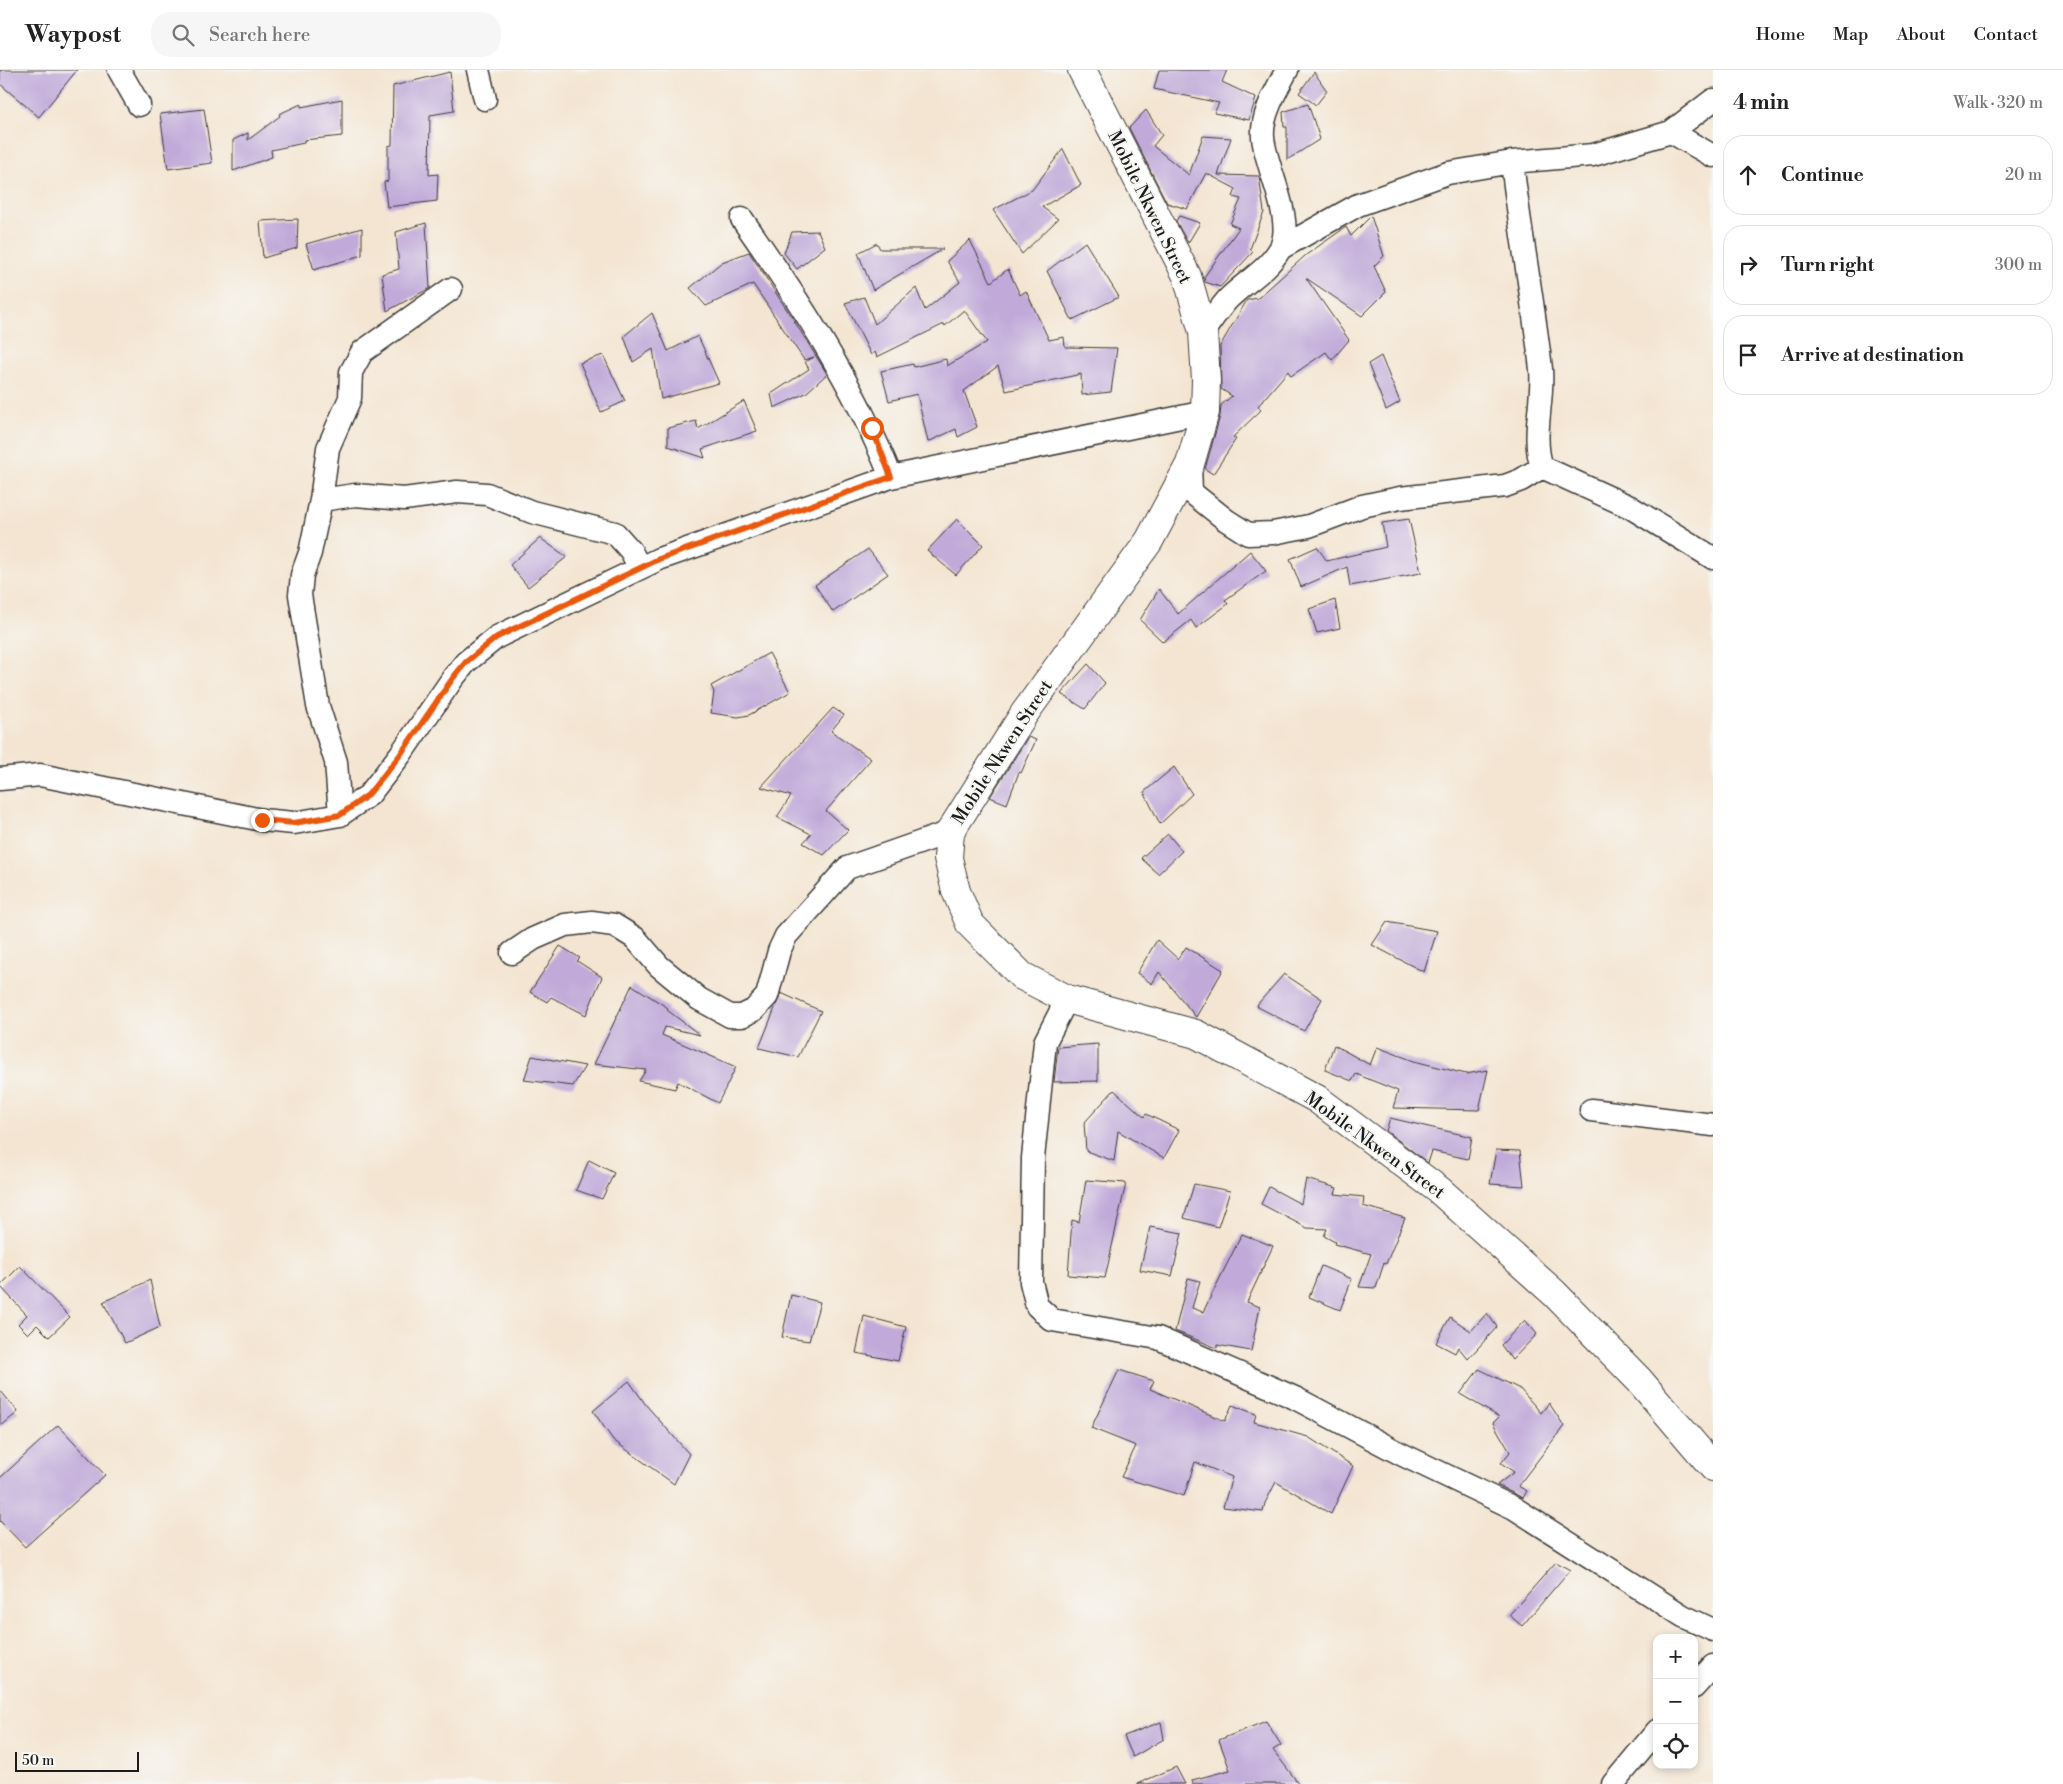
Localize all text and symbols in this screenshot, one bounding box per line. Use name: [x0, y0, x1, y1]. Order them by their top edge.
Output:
search box: [151, 12, 501, 57]
text: Waypost: [25, 20, 121, 50]
icon: search: [169, 21, 197, 49]
text: Search here: [209, 23, 310, 47]
text: Home: [1756, 23, 1805, 46]
text: Map: [1833, 23, 1869, 46]
text: About: [1897, 23, 1946, 46]
text: Contact: [1974, 23, 2038, 46]
text: 4 min: [1733, 90, 1789, 116]
text: Walk · 320 m: [1953, 93, 2043, 113]
street label: Mobile Nkwen Street: [1102, 127, 1197, 288]
icon: ahead: [1734, 161, 1762, 189]
text: Continue: [1781, 163, 1864, 187]
text: 20 m: [2005, 165, 2042, 185]
icon: right: [1734, 251, 1762, 279]
text: Turn right: [1781, 253, 1874, 277]
text: 300 m: [1995, 255, 2042, 275]
icon: arrive: [1734, 341, 1762, 369]
text: Arrive at destination: [1781, 343, 1964, 367]
route start: [861, 417, 884, 440]
street label: Mobile Nkwen Street: [947, 675, 1058, 829]
route end: [251, 809, 274, 832]
street label: Mobile Nkwen Street: [1300, 1087, 1450, 1204]
map controls: [1653, 1634, 1698, 1769]
button: +: [1653, 1634, 1698, 1679]
button: −: [1653, 1679, 1698, 1724]
button: locate: [1653, 1724, 1698, 1769]
scale bar: [15, 1749, 139, 1772]
text: 50 m: [22, 1752, 54, 1770]

